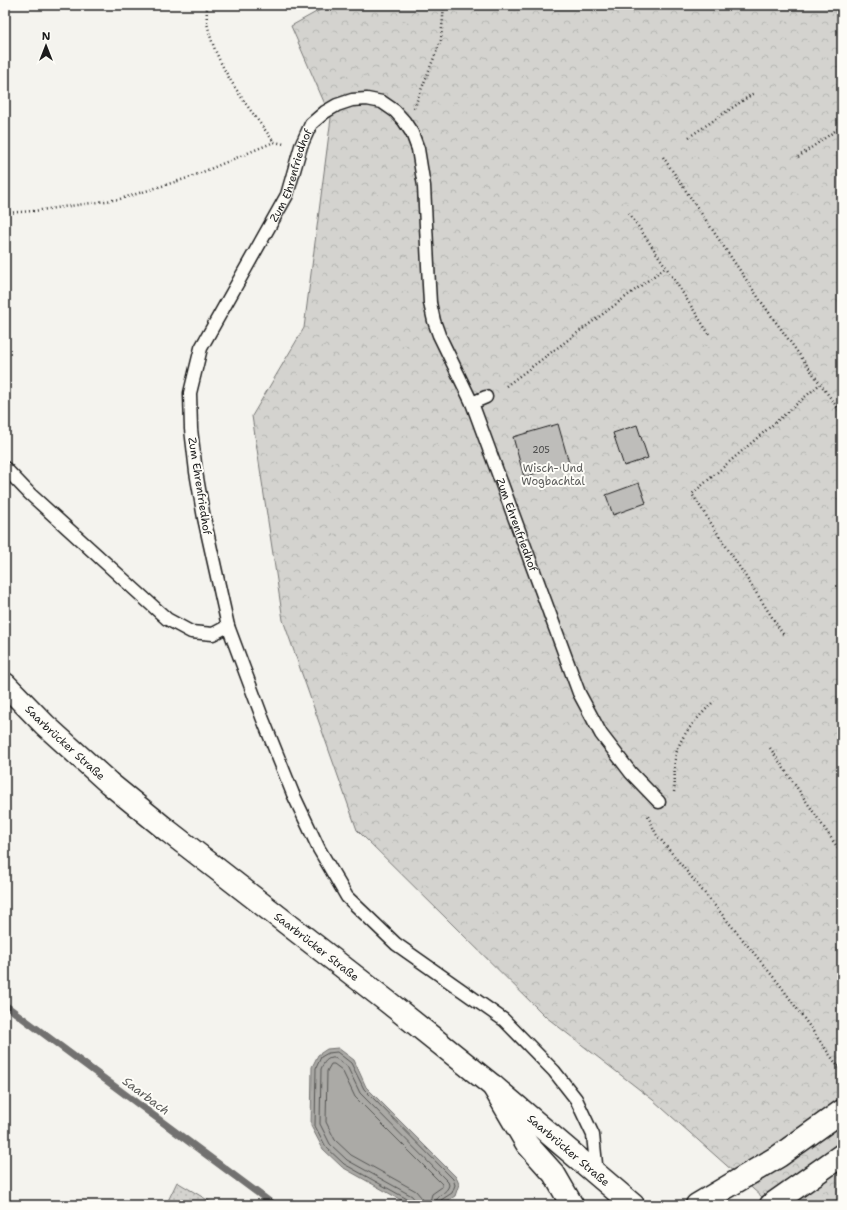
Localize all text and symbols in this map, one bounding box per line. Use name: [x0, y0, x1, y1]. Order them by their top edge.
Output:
north arrow: [26, 26, 66, 66]
text: N: [42, 29, 51, 44]
street label: Zum Ehrenfriedhof: [266, 126, 316, 225]
street label: Zum Ehrenfriedhof: [184, 436, 215, 537]
house number: 205: [532, 444, 550, 456]
park label: Wisch- Und Wogbachtal: [521, 461, 585, 489]
street label: Zum Ehrenfriedhof: [492, 476, 541, 575]
street label: Saarbrücker Straße: [22, 702, 108, 784]
street label: Saarbrücker Straße: [271, 909, 362, 985]
water label: Saarbach: [119, 1073, 173, 1119]
street label: Saarbrücker Straße: [524, 1111, 613, 1190]

